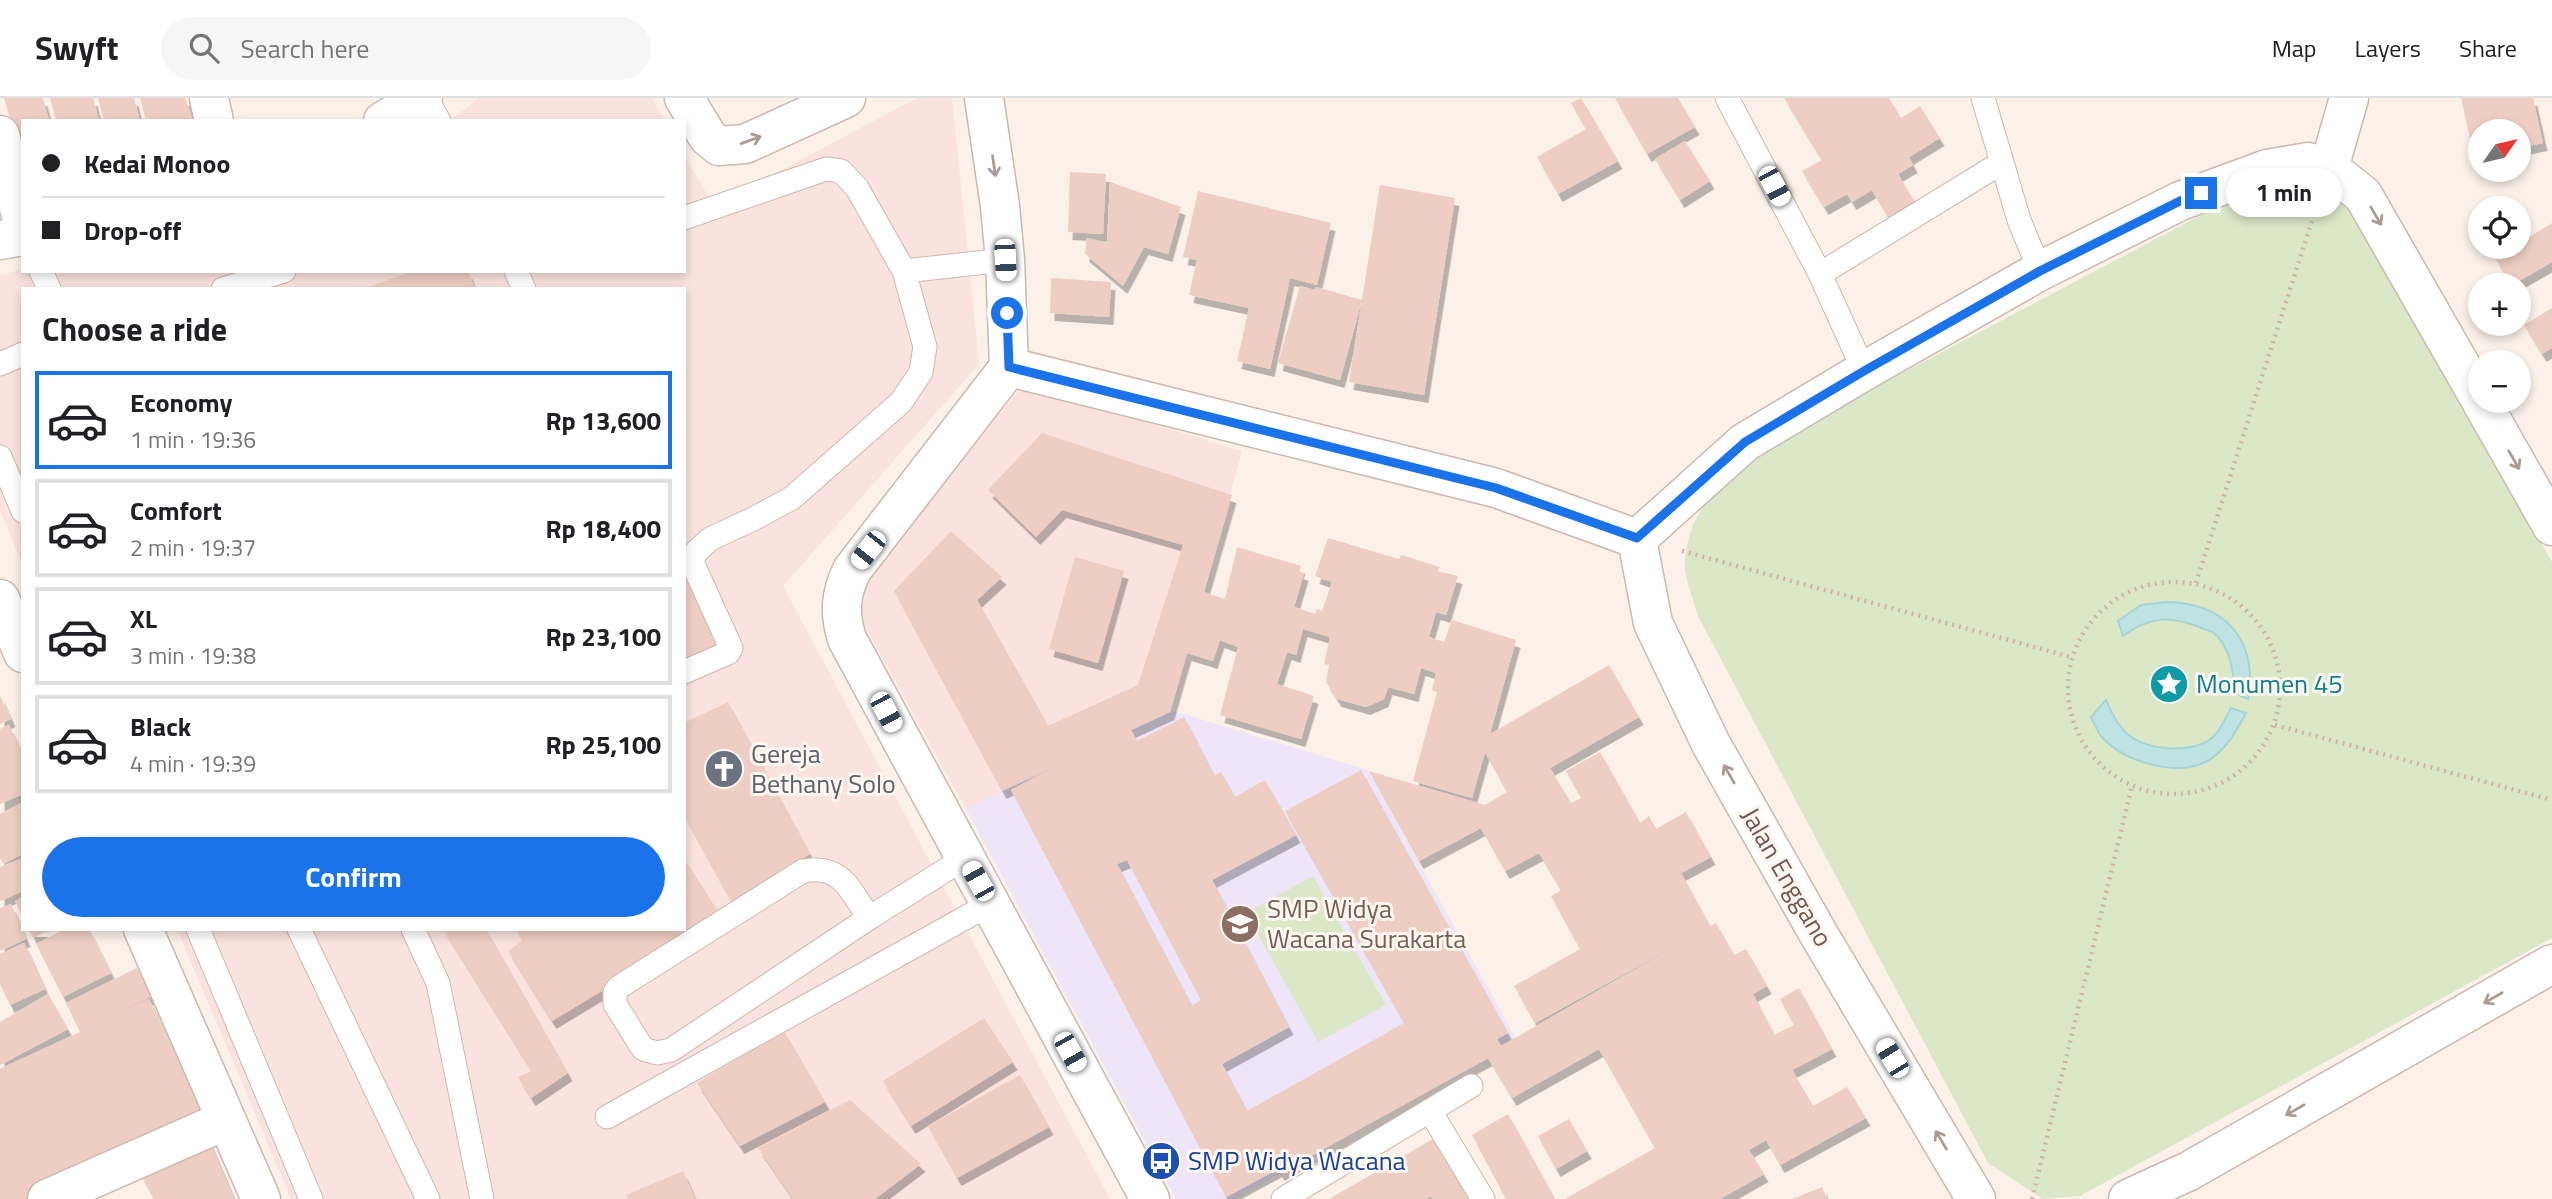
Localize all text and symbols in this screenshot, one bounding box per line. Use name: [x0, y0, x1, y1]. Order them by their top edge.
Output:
search box: [161, 17, 651, 80]
text: Swyft: [35, 23, 119, 73]
icon: search: [185, 29, 223, 67]
text: Search here: [241, 29, 369, 68]
text: Map: [2272, 30, 2317, 66]
text: Layers: [2355, 30, 2421, 66]
text: Share: [2459, 30, 2517, 66]
north arrow: [2468, 119, 2530, 182]
map controls: [2468, 119, 2531, 413]
one-way arrow: [739, 133, 761, 146]
text: Kedai Monoo: [84, 144, 230, 183]
one-way arrow: [988, 154, 1001, 176]
car: [1755, 163, 1794, 209]
callout: 1 min: [2226, 168, 2341, 217]
text: 1 min: [2256, 175, 2312, 210]
route end: [2185, 177, 2217, 209]
button: locate: [2468, 196, 2531, 259]
one-way arrow: [2369, 206, 2383, 226]
text: Drop-off: [84, 211, 181, 250]
car: [994, 238, 1017, 282]
button: +: [2468, 273, 2531, 336]
route start: [991, 297, 1023, 329]
text: Choose a ride: [42, 305, 227, 353]
button: −: [2468, 350, 2531, 413]
text: Economy: [130, 383, 232, 422]
icon: car: [46, 389, 109, 452]
text: Rp 13,600: [545, 401, 661, 440]
text: 1 min · 19:36: [130, 422, 256, 457]
one-way arrow: [2508, 449, 2521, 470]
text: Comfort: [130, 491, 222, 530]
icon: car: [46, 497, 109, 560]
text: Rp 18,400: [545, 509, 661, 548]
car: [847, 527, 890, 573]
text: 2 min · 19:37: [130, 530, 256, 565]
text: XL: [130, 599, 157, 638]
icon: car: [46, 605, 109, 668]
text: Rp 23,100: [545, 617, 661, 656]
text: 3 min · 19:38: [130, 638, 256, 673]
place icon: Monumen 45: [2148, 663, 2190, 705]
place label: Monumen 45: [2196, 664, 2343, 703]
car: [867, 689, 906, 735]
text: Black: [130, 707, 191, 746]
icon: car: [46, 713, 109, 776]
text: Rp 25,100: [545, 725, 661, 764]
place label: Gereja Bethany Solo: [751, 734, 896, 803]
text: 4 min · 19:39: [130, 746, 256, 781]
church icon: Gereja Bethany Solo: [703, 748, 745, 790]
one-way arrow: [1721, 765, 1735, 785]
street label: Jalan Enggano: [1732, 800, 1843, 954]
button: Confirm: [42, 837, 665, 917]
car: [959, 858, 998, 904]
place label: SMP Widya Wacana Surakarta: [1267, 889, 1466, 958]
school or university icon: SMP Widya Wacana Surakarta: [1219, 903, 1261, 945]
one-way arrow: [2483, 991, 2503, 1005]
car: [1051, 1029, 1090, 1075]
car: [1873, 1035, 1912, 1081]
one-way arrow: [2285, 1104, 2306, 1117]
one-way arrow: [1934, 1131, 1948, 1151]
bus stop icon: SMP Widya Wacana: [1140, 1140, 1182, 1182]
place label: SMP Widya Wacana: [1188, 1141, 1406, 1180]

